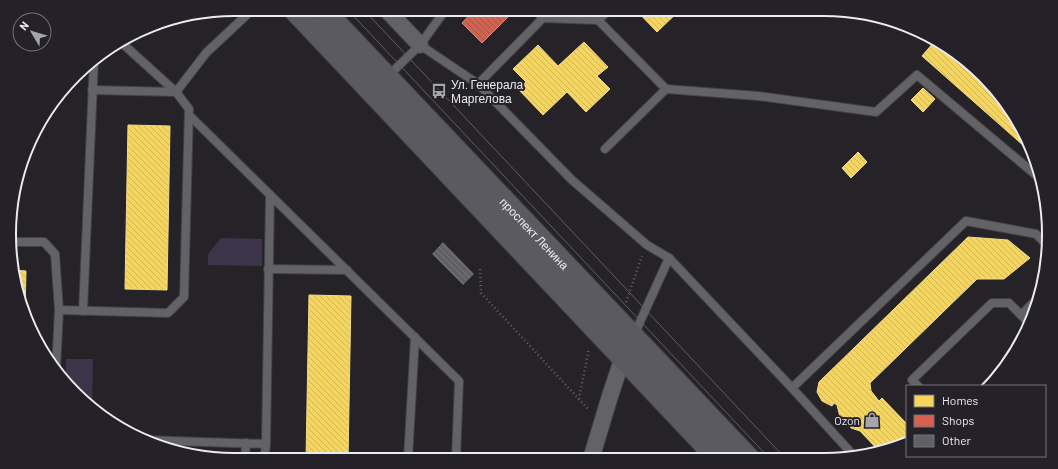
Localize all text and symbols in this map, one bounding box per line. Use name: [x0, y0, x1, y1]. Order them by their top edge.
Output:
north arrow: [12, 12, 52, 52]
text: N: [16, 19, 31, 32]
place label: Ул. Генерала Маргелова: [451, 77, 524, 106]
bus stop icon: Ул. Генерала Маргелова: [430, 82, 448, 100]
street label: проспект Ленина: [497, 194, 572, 272]
legend: [906, 385, 1046, 457]
text: Homes: [942, 393, 979, 407]
shop icon: Ozon: [863, 411, 881, 429]
place label: Ozon: [834, 413, 860, 427]
text: Shops: [942, 413, 975, 427]
text: Other: [942, 433, 972, 447]

